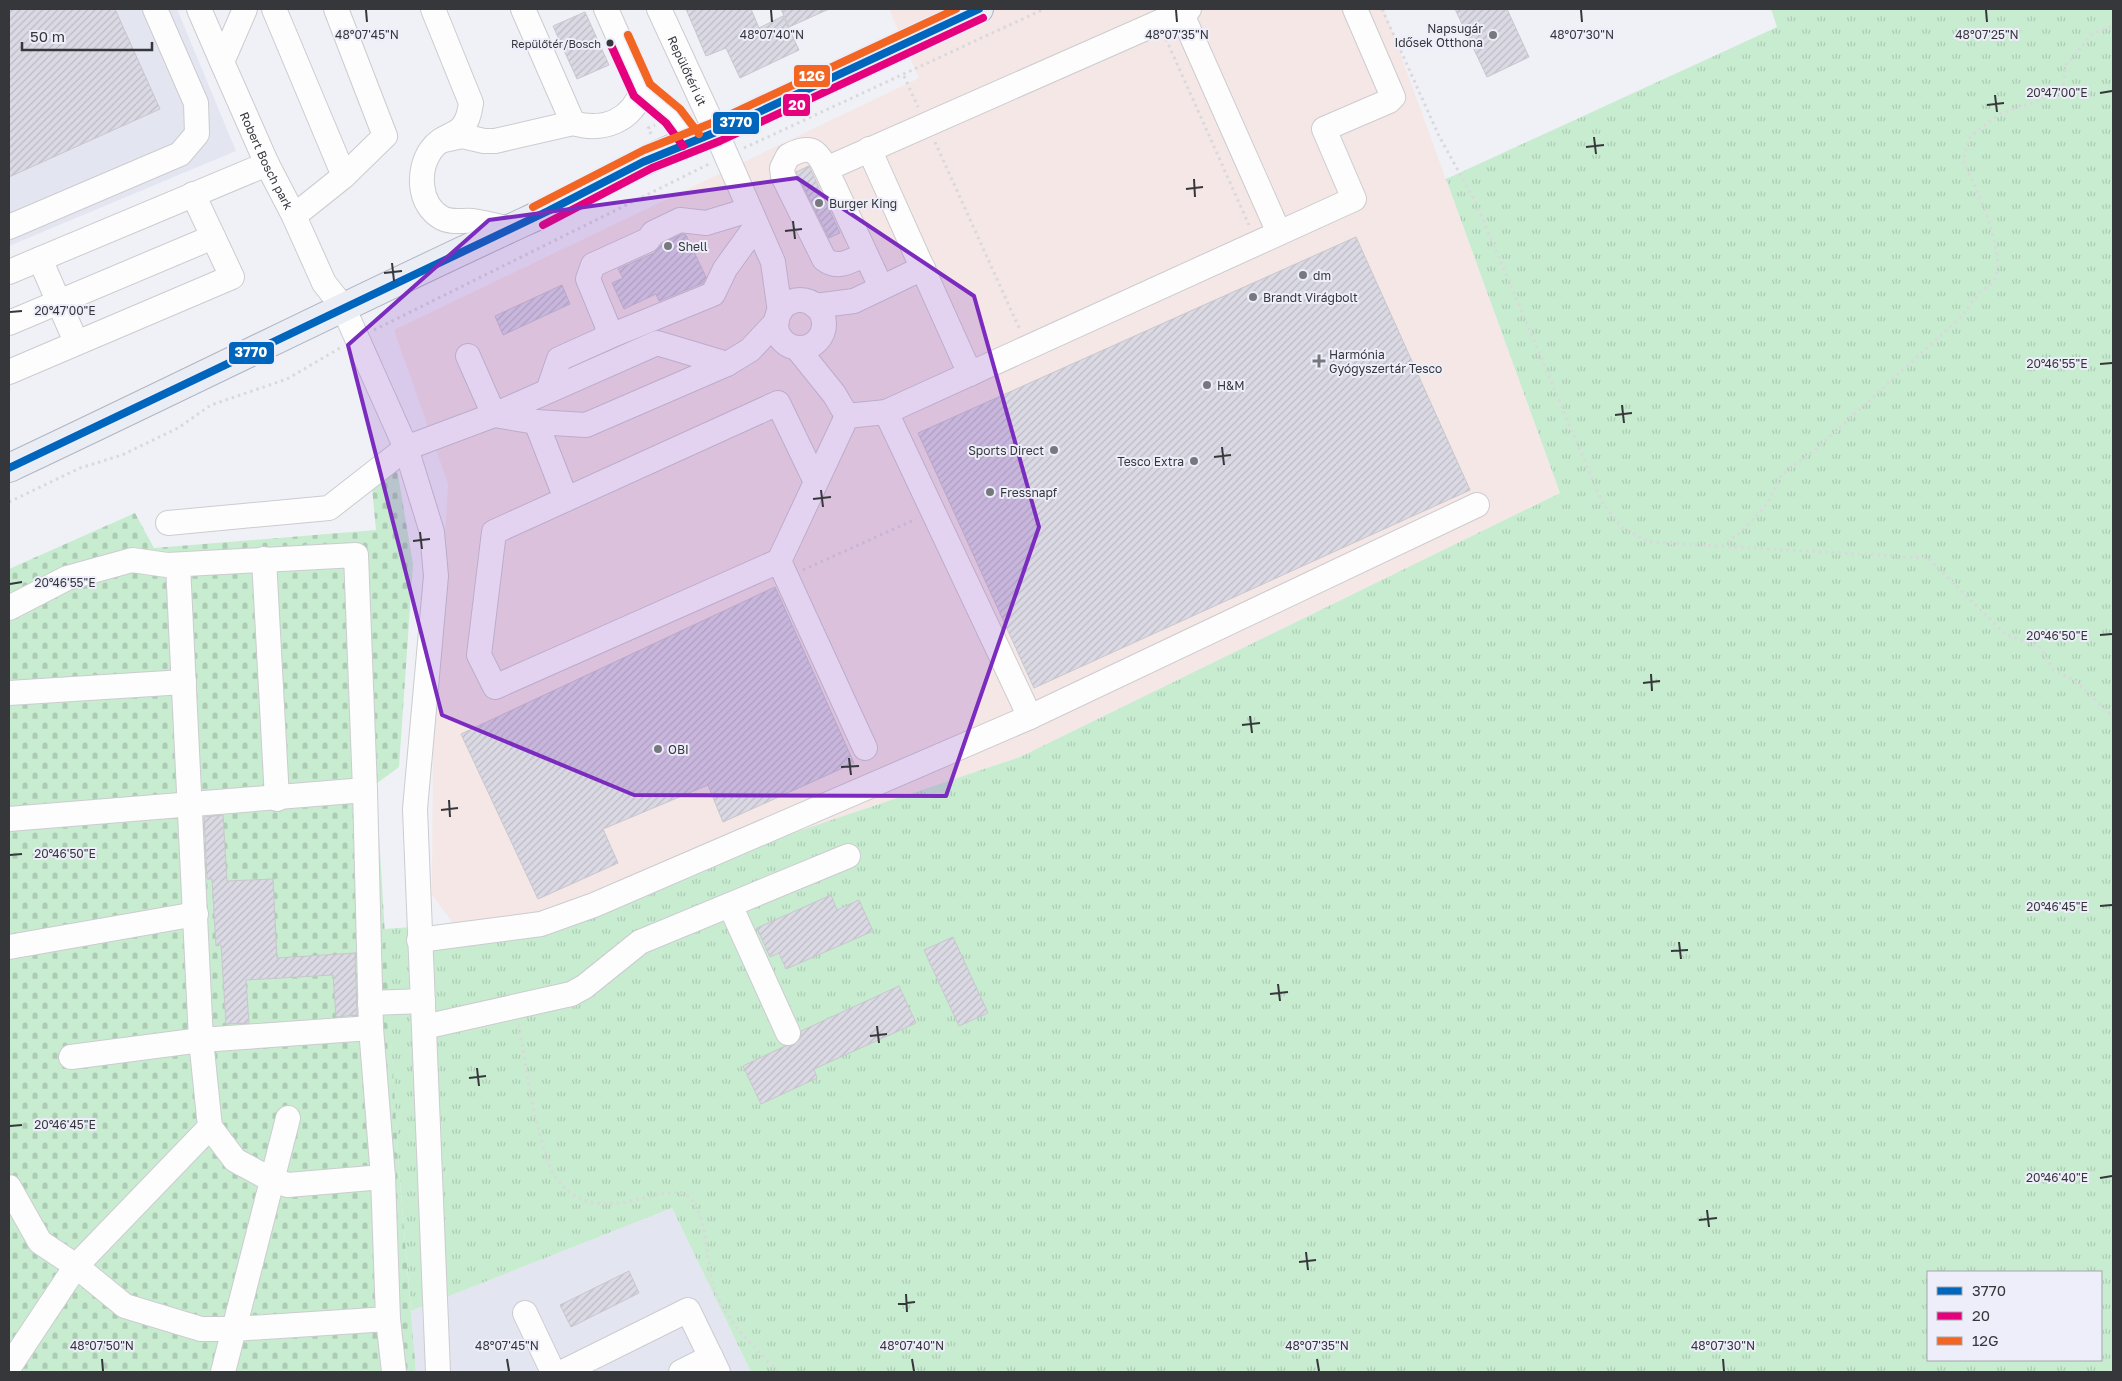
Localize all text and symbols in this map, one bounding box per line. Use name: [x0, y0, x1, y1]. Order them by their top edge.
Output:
scale bar: [22, 20, 152, 52]
place label: Napsugár Idősek Otthona: [1394, 21, 1483, 50]
text: 50 m: [30, 27, 65, 45]
text: 48°07'45"N: [335, 27, 399, 42]
text: 48°07'40"N: [740, 27, 804, 42]
text: 48°07'35"N: [1145, 27, 1209, 42]
text: 48°07'30"N: [1550, 27, 1614, 42]
text: 48°07'25"N: [1955, 27, 2019, 42]
marker: Napsugár Idősek Otthona: [1487, 29, 1499, 41]
street label: Repülőtéri út: [665, 33, 710, 108]
place label: Repülőtér/Bosch: [511, 37, 601, 50]
marker: Repülőtér/Bosch: [605, 38, 615, 48]
line badge: 12G: [793, 64, 831, 88]
text: 12G: [799, 67, 825, 84]
text: 20°47'00"E: [2026, 85, 2088, 100]
line badge: 20: [782, 93, 811, 117]
text: 20: [788, 96, 806, 113]
street label: Robert Bosch park: [237, 109, 297, 212]
line badge: 3770: [712, 111, 760, 135]
text: 3770: [720, 113, 752, 130]
place label: Burger King: [829, 196, 897, 211]
marker: Burger King: [813, 197, 825, 209]
place label: Shell: [678, 239, 708, 254]
marker: Shell: [662, 240, 674, 252]
place label: dm: [1313, 268, 1331, 283]
marker: dm: [1297, 269, 1309, 281]
place label: Brandt Virágbolt: [1263, 290, 1358, 305]
marker: Brandt Virágbolt: [1247, 291, 1259, 303]
text: 20°47'00"E: [34, 303, 96, 318]
line badge: 3770: [228, 341, 275, 365]
text: 3770: [235, 343, 267, 360]
place label: Harmónia Gyógyszertár Tesco: [1329, 347, 1442, 376]
marker: Harmónia Gyógyszertár Tesco: [1313, 355, 1325, 367]
text: 20°46'55"E: [2026, 356, 2088, 371]
place label: H&M: [1217, 378, 1244, 393]
marker: H&M: [1201, 379, 1213, 391]
place label: Sports Direct: [968, 443, 1044, 458]
marker: Sports Direct: [1048, 444, 1060, 456]
place label: Tesco Extra: [1117, 454, 1184, 469]
marker: Tesco Extra: [1188, 455, 1200, 467]
place label: Fressnapf: [1000, 485, 1058, 500]
marker: Fressnapf: [984, 486, 996, 498]
text: 20°46'55"E: [34, 575, 96, 590]
text: 20°46'50"E: [2026, 628, 2088, 643]
place label: OBI: [668, 742, 689, 757]
marker: OBI: [652, 743, 664, 755]
text: 20°46'50"E: [34, 846, 96, 861]
text: 20°46'45"E: [2026, 899, 2088, 914]
text: 20°46'45"E: [34, 1117, 96, 1132]
text: 20°46'40"E: [2026, 1170, 2088, 1185]
legend: [1927, 1271, 2102, 1361]
text: 3770: [1972, 1281, 2006, 1299]
text: 20: [1972, 1306, 1990, 1324]
text: 12G: [1972, 1331, 1999, 1349]
text: 48°07'50"N: [70, 1338, 134, 1353]
text: 48°07'45"N: [475, 1338, 539, 1353]
text: 48°07'40"N: [880, 1338, 944, 1353]
text: 48°07'35"N: [1285, 1338, 1349, 1353]
text: 48°07'30"N: [1691, 1338, 1755, 1353]

